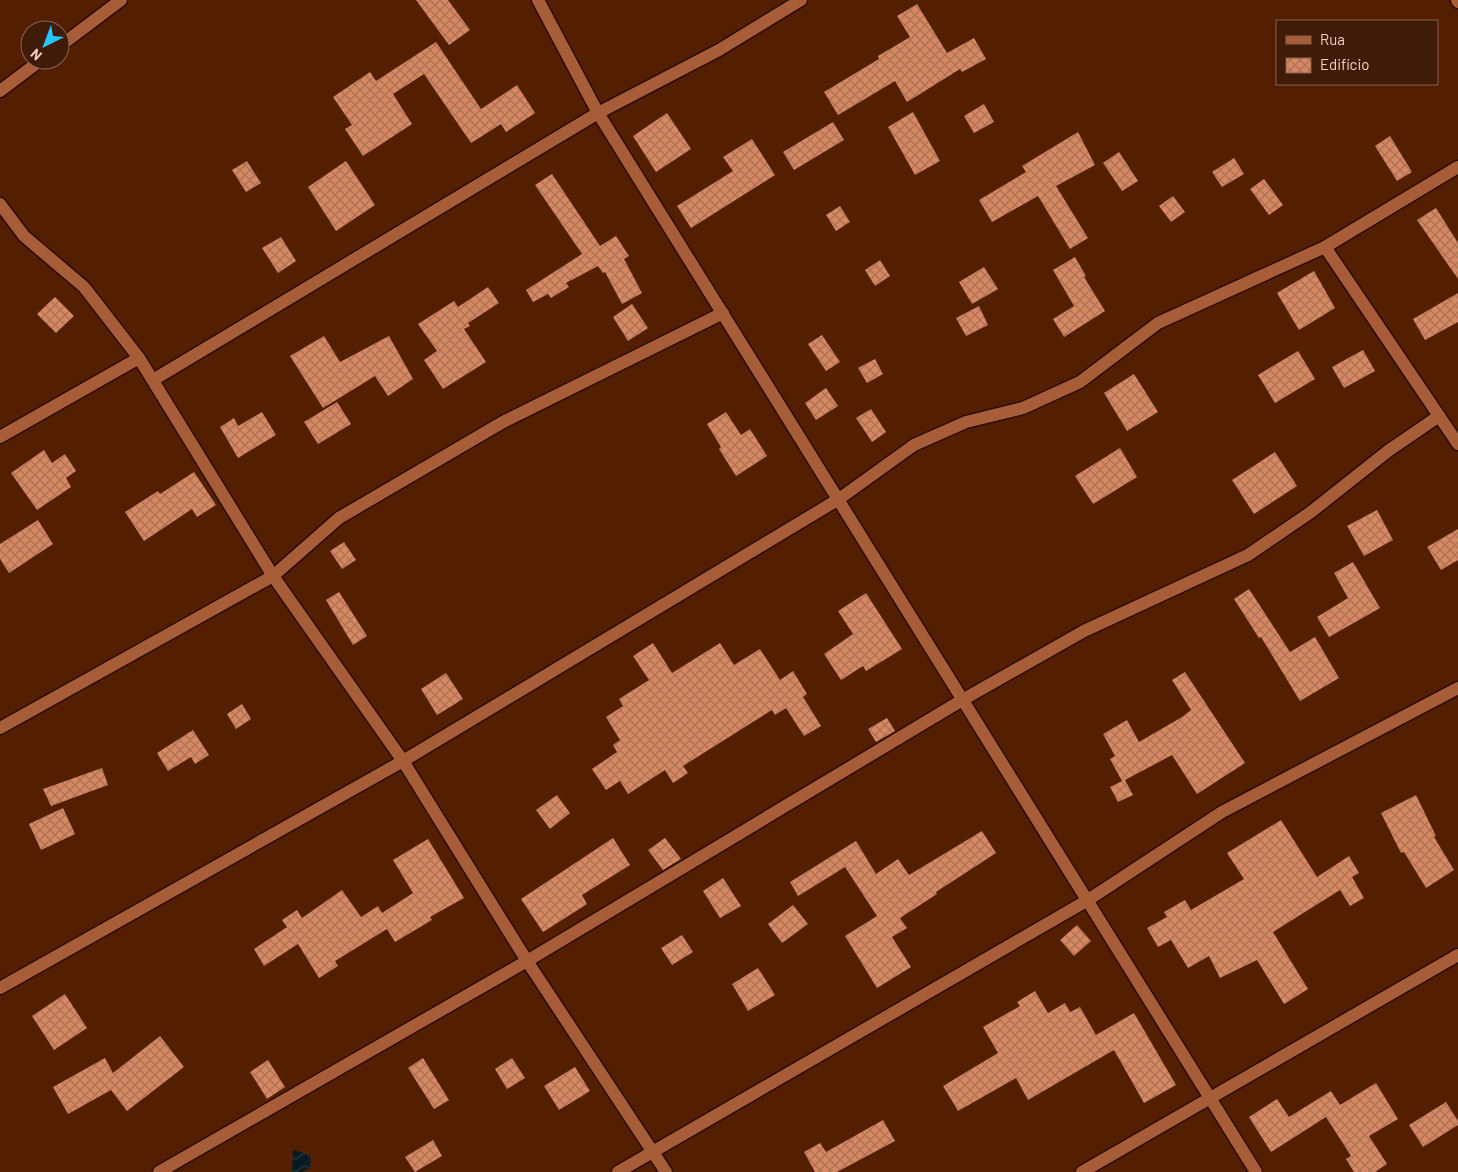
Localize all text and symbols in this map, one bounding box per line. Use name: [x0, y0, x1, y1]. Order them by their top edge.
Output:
north arrow: [20, 20, 70, 70]
legend: [1276, 20, 1438, 85]
text: Rua: [1320, 30, 1345, 48]
text: N: [27, 46, 45, 64]
text: Edifício: [1320, 55, 1369, 73]

